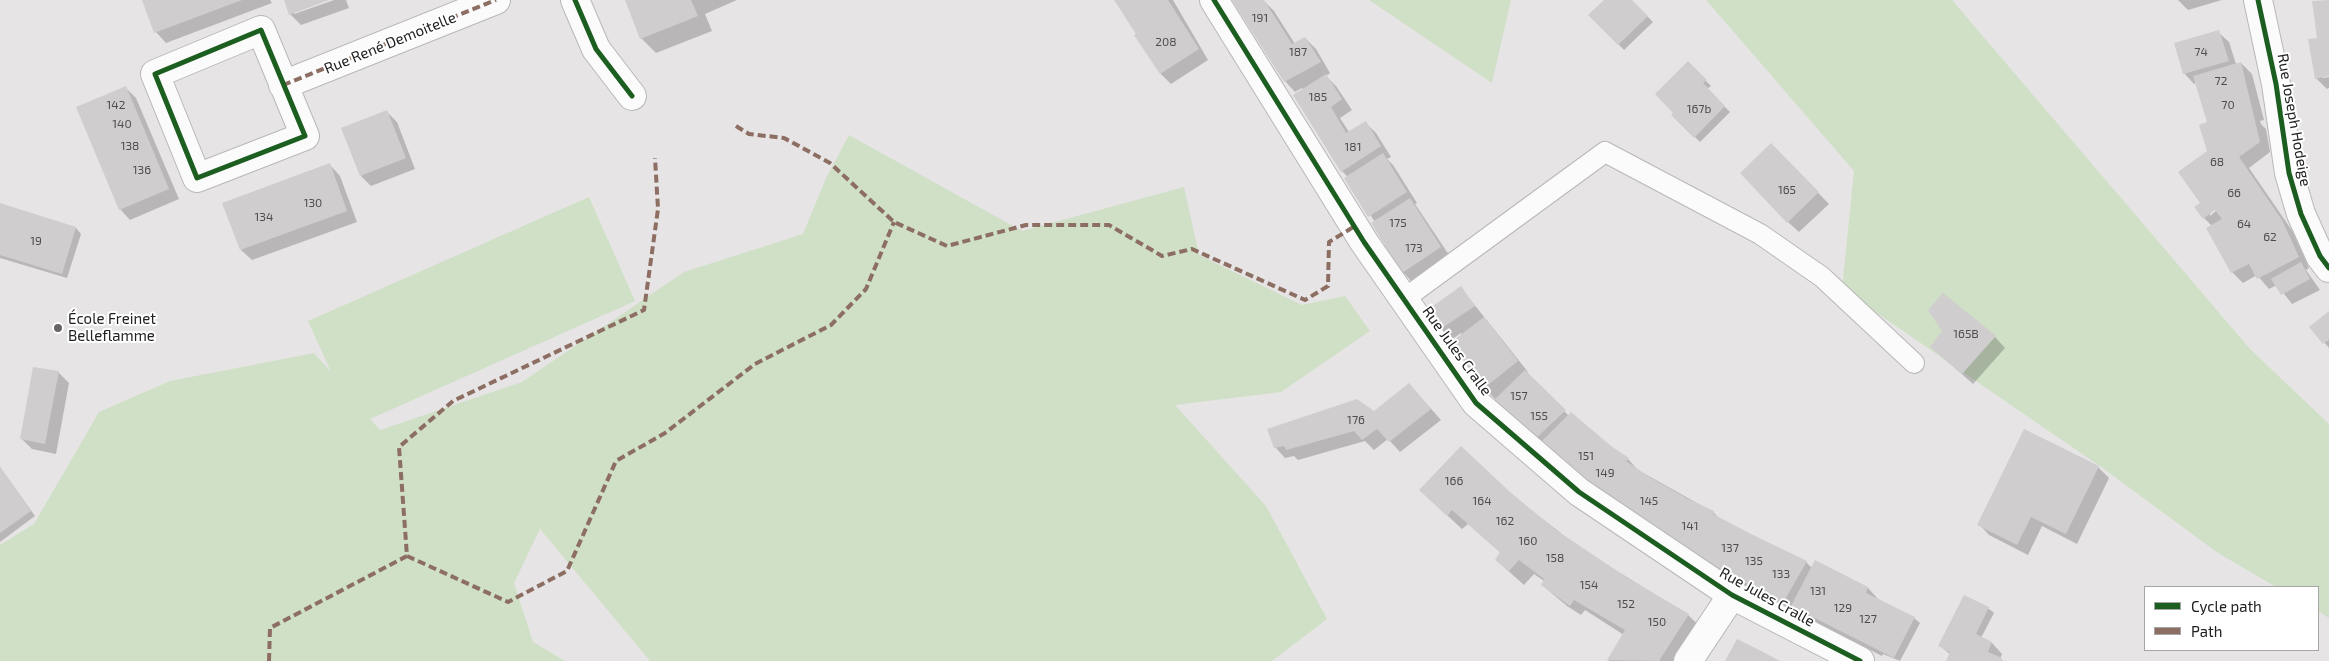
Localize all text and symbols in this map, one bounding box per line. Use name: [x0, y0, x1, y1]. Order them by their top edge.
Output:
street label: Rue René Demoitelle: [321, 8, 459, 78]
house number: 191: [1252, 11, 1268, 25]
house number: 208: [1155, 35, 1177, 49]
house number: 187: [1289, 45, 1307, 59]
house number: 74: [2194, 45, 2208, 59]
street label: Rue Joseph Hodeige: [2273, 52, 2315, 188]
house number: 72: [2215, 74, 2227, 88]
house number: 185: [1309, 90, 1327, 104]
house number: 142: [107, 98, 125, 112]
house number: 70: [2221, 98, 2235, 112]
house number: 167b: [1687, 102, 1711, 116]
house number: 140: [112, 117, 132, 131]
house number: 138: [121, 139, 139, 153]
house number: 181: [1345, 140, 1361, 154]
house number: 68: [2210, 155, 2224, 169]
house number: 136: [133, 163, 151, 177]
house number: 165: [1778, 183, 1796, 197]
house number: 66: [2227, 186, 2241, 200]
house number: 130: [304, 196, 322, 210]
house number: 134: [255, 210, 273, 224]
house number: 175: [1389, 216, 1407, 230]
house number: 64: [2237, 217, 2251, 231]
house number: 62: [2263, 230, 2277, 244]
house number: 19: [30, 234, 42, 248]
house number: 173: [1405, 241, 1423, 255]
street label: Rue Jules Cralle: [1419, 303, 1495, 399]
place label: École Freinet Belleflamme: [68, 310, 156, 345]
marker: École Freinet Belleflamme: [52, 322, 64, 334]
house number: 165B: [1953, 327, 1979, 341]
house number: 157: [1510, 389, 1528, 403]
house number: 155: [1530, 409, 1548, 423]
house number: 176: [1347, 413, 1365, 427]
house number: 151: [1578, 449, 1594, 463]
house number: 149: [1595, 466, 1615, 480]
house number: 166: [1445, 474, 1463, 488]
house number: 164: [1472, 494, 1492, 508]
house number: 145: [1640, 494, 1658, 508]
house number: 162: [1496, 514, 1514, 528]
house number: 141: [1682, 519, 1698, 533]
house number: 160: [1519, 534, 1537, 548]
house number: 137: [1721, 541, 1739, 555]
house number: 158: [1546, 551, 1564, 565]
house number: 135: [1745, 554, 1763, 568]
street label: Rue Jules Cralle: [1716, 563, 1818, 631]
house number: 133: [1772, 567, 1790, 581]
house number: 154: [1580, 578, 1598, 592]
house number: 131: [1810, 584, 1826, 598]
legend: [2144, 586, 2319, 651]
house number: 152: [1617, 597, 1635, 611]
text: Cycle path: [2191, 597, 2262, 615]
house number: 129: [1834, 601, 1852, 615]
house number: 127: [1859, 612, 1877, 626]
house number: 150: [1648, 615, 1666, 629]
text: Path: [2191, 622, 2222, 640]

